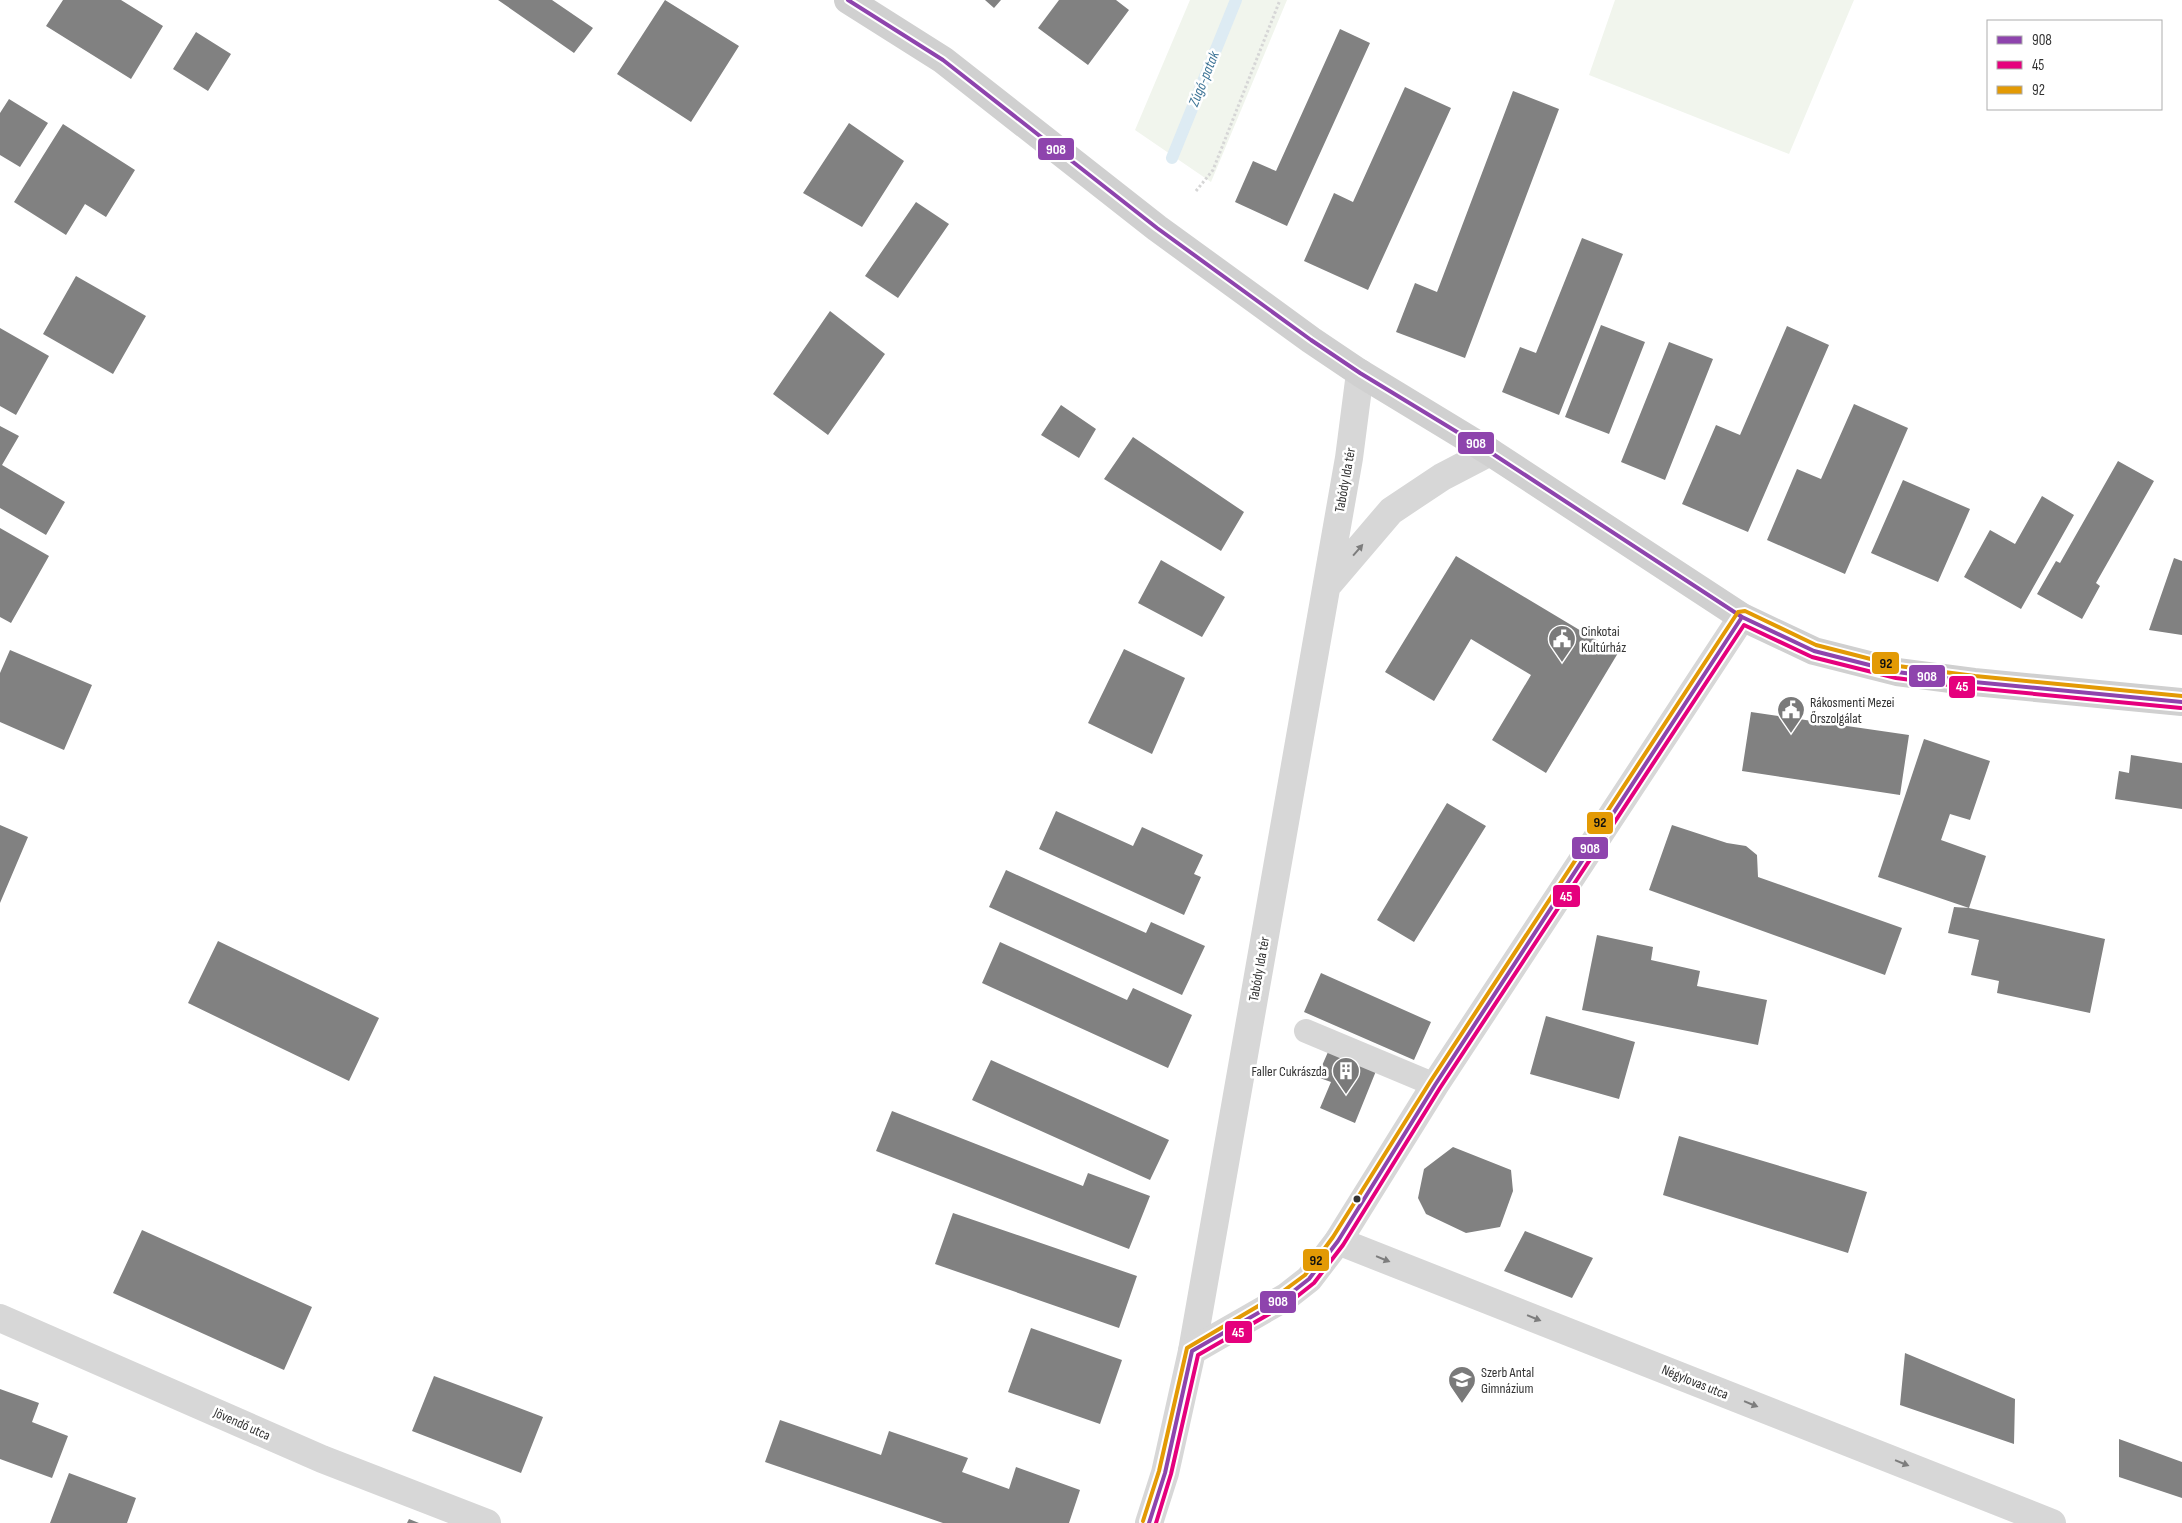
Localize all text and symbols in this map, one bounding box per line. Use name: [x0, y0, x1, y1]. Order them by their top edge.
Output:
legend: [1987, 20, 2162, 110]
text: 908: [2032, 31, 2052, 50]
water label: Zúgó-patak: [1184, 48, 1224, 110]
text: 45: [2032, 56, 2044, 75]
text: 92: [2032, 81, 2045, 100]
line badge: 908: [1037, 137, 1075, 161]
text: 908: [1046, 141, 1066, 158]
line badge: 908: [1457, 431, 1495, 455]
text: 908: [1466, 435, 1486, 452]
street label: Tabódy Ida tér: [1331, 446, 1359, 514]
one-way arrow: [1352, 545, 1364, 557]
place label: Cinkotai Kultúrház: [1581, 623, 1626, 656]
public building icon: Cinkotai Kultúrház: [1547, 624, 1577, 663]
line badge: 92: [1871, 651, 1900, 675]
text: 92: [1880, 655, 1892, 672]
line badge: 908: [1908, 664, 1946, 688]
text: 908: [1917, 668, 1937, 685]
line badge: 45: [1948, 675, 1976, 699]
text: 45: [1956, 678, 1968, 695]
place label: Rákosmenti Mezei Őrszolgálat: [1810, 694, 1894, 727]
public building icon: Rákosmenti Mezei Őrszolgálat: [1776, 695, 1806, 734]
line badge: 92: [1586, 811, 1614, 835]
text: 92: [1594, 814, 1606, 831]
line badge: 908: [1571, 836, 1609, 860]
text: 908: [1580, 840, 1600, 857]
line badge: 45: [1552, 884, 1581, 908]
text: 45: [1560, 888, 1572, 905]
street label: Tabódy Ida tér: [1245, 935, 1273, 1003]
building icon: Faller Cukrászda: [1331, 1056, 1361, 1095]
place label: Faller Cukrászda: [1251, 1063, 1327, 1080]
unlabelled marker: [1352, 1194, 1362, 1204]
line badge: 92: [1302, 1248, 1330, 1272]
text: 92: [1310, 1252, 1322, 1269]
one-way arrow: [1376, 1255, 1390, 1263]
line badge: 908: [1259, 1290, 1297, 1314]
text: 908: [1268, 1293, 1288, 1310]
one-way arrow: [1527, 1315, 1541, 1323]
line badge: 45: [1224, 1320, 1253, 1344]
text: 45: [1232, 1324, 1244, 1341]
street label: Négylovas utca: [1659, 1361, 1731, 1403]
place label: Szerb Antal Gimnázium: [1481, 1364, 1534, 1397]
school or university icon: Szerb Antal Gimnázium: [1447, 1365, 1477, 1404]
one-way arrow: [1743, 1401, 1758, 1408]
street label: Jövendő utca: [210, 1404, 273, 1444]
one-way arrow: [1895, 1460, 1909, 1468]

